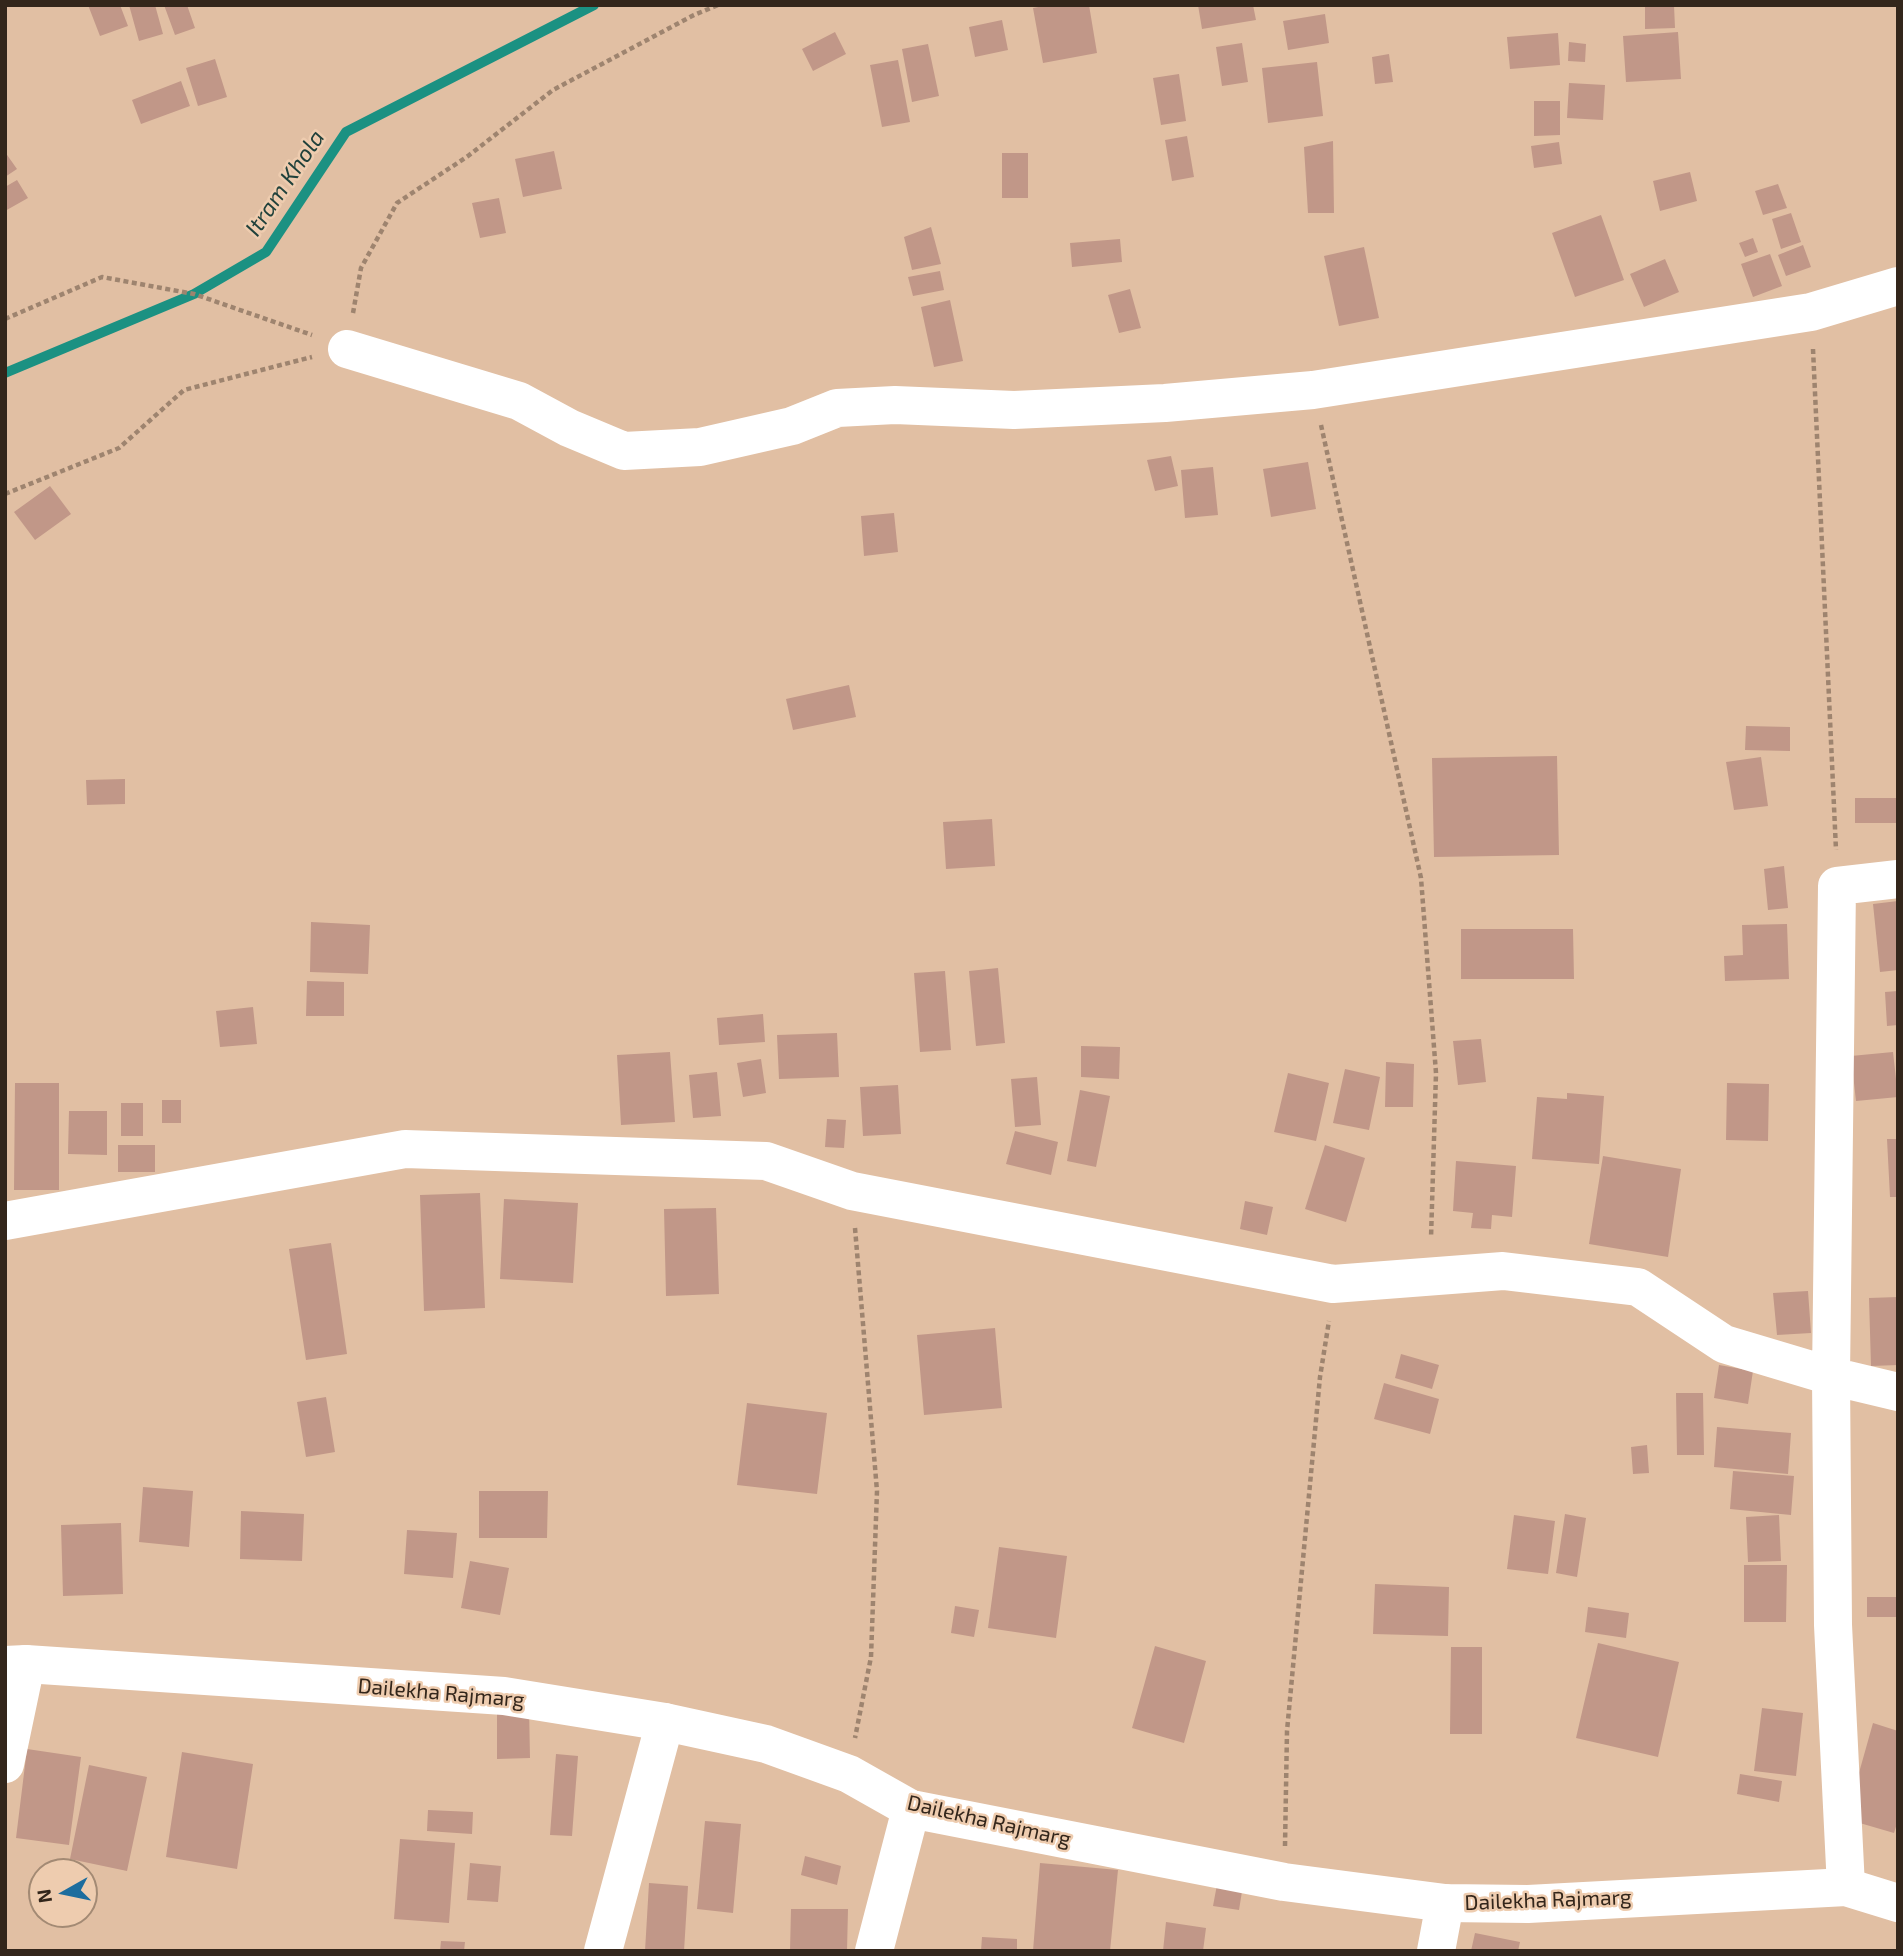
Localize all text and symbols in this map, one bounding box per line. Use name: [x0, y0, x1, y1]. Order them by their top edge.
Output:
water label: Itram Khola: [240, 125, 330, 241]
street label: Dailekha Rajmarg: [357, 1673, 525, 1713]
street label: Dailekha Rajmarg: [905, 1790, 1073, 1852]
north arrow: [28, 1858, 98, 1928]
street label: Dailekha Rajmarg: [1464, 1884, 1632, 1916]
text: N: [31, 1887, 56, 1905]

